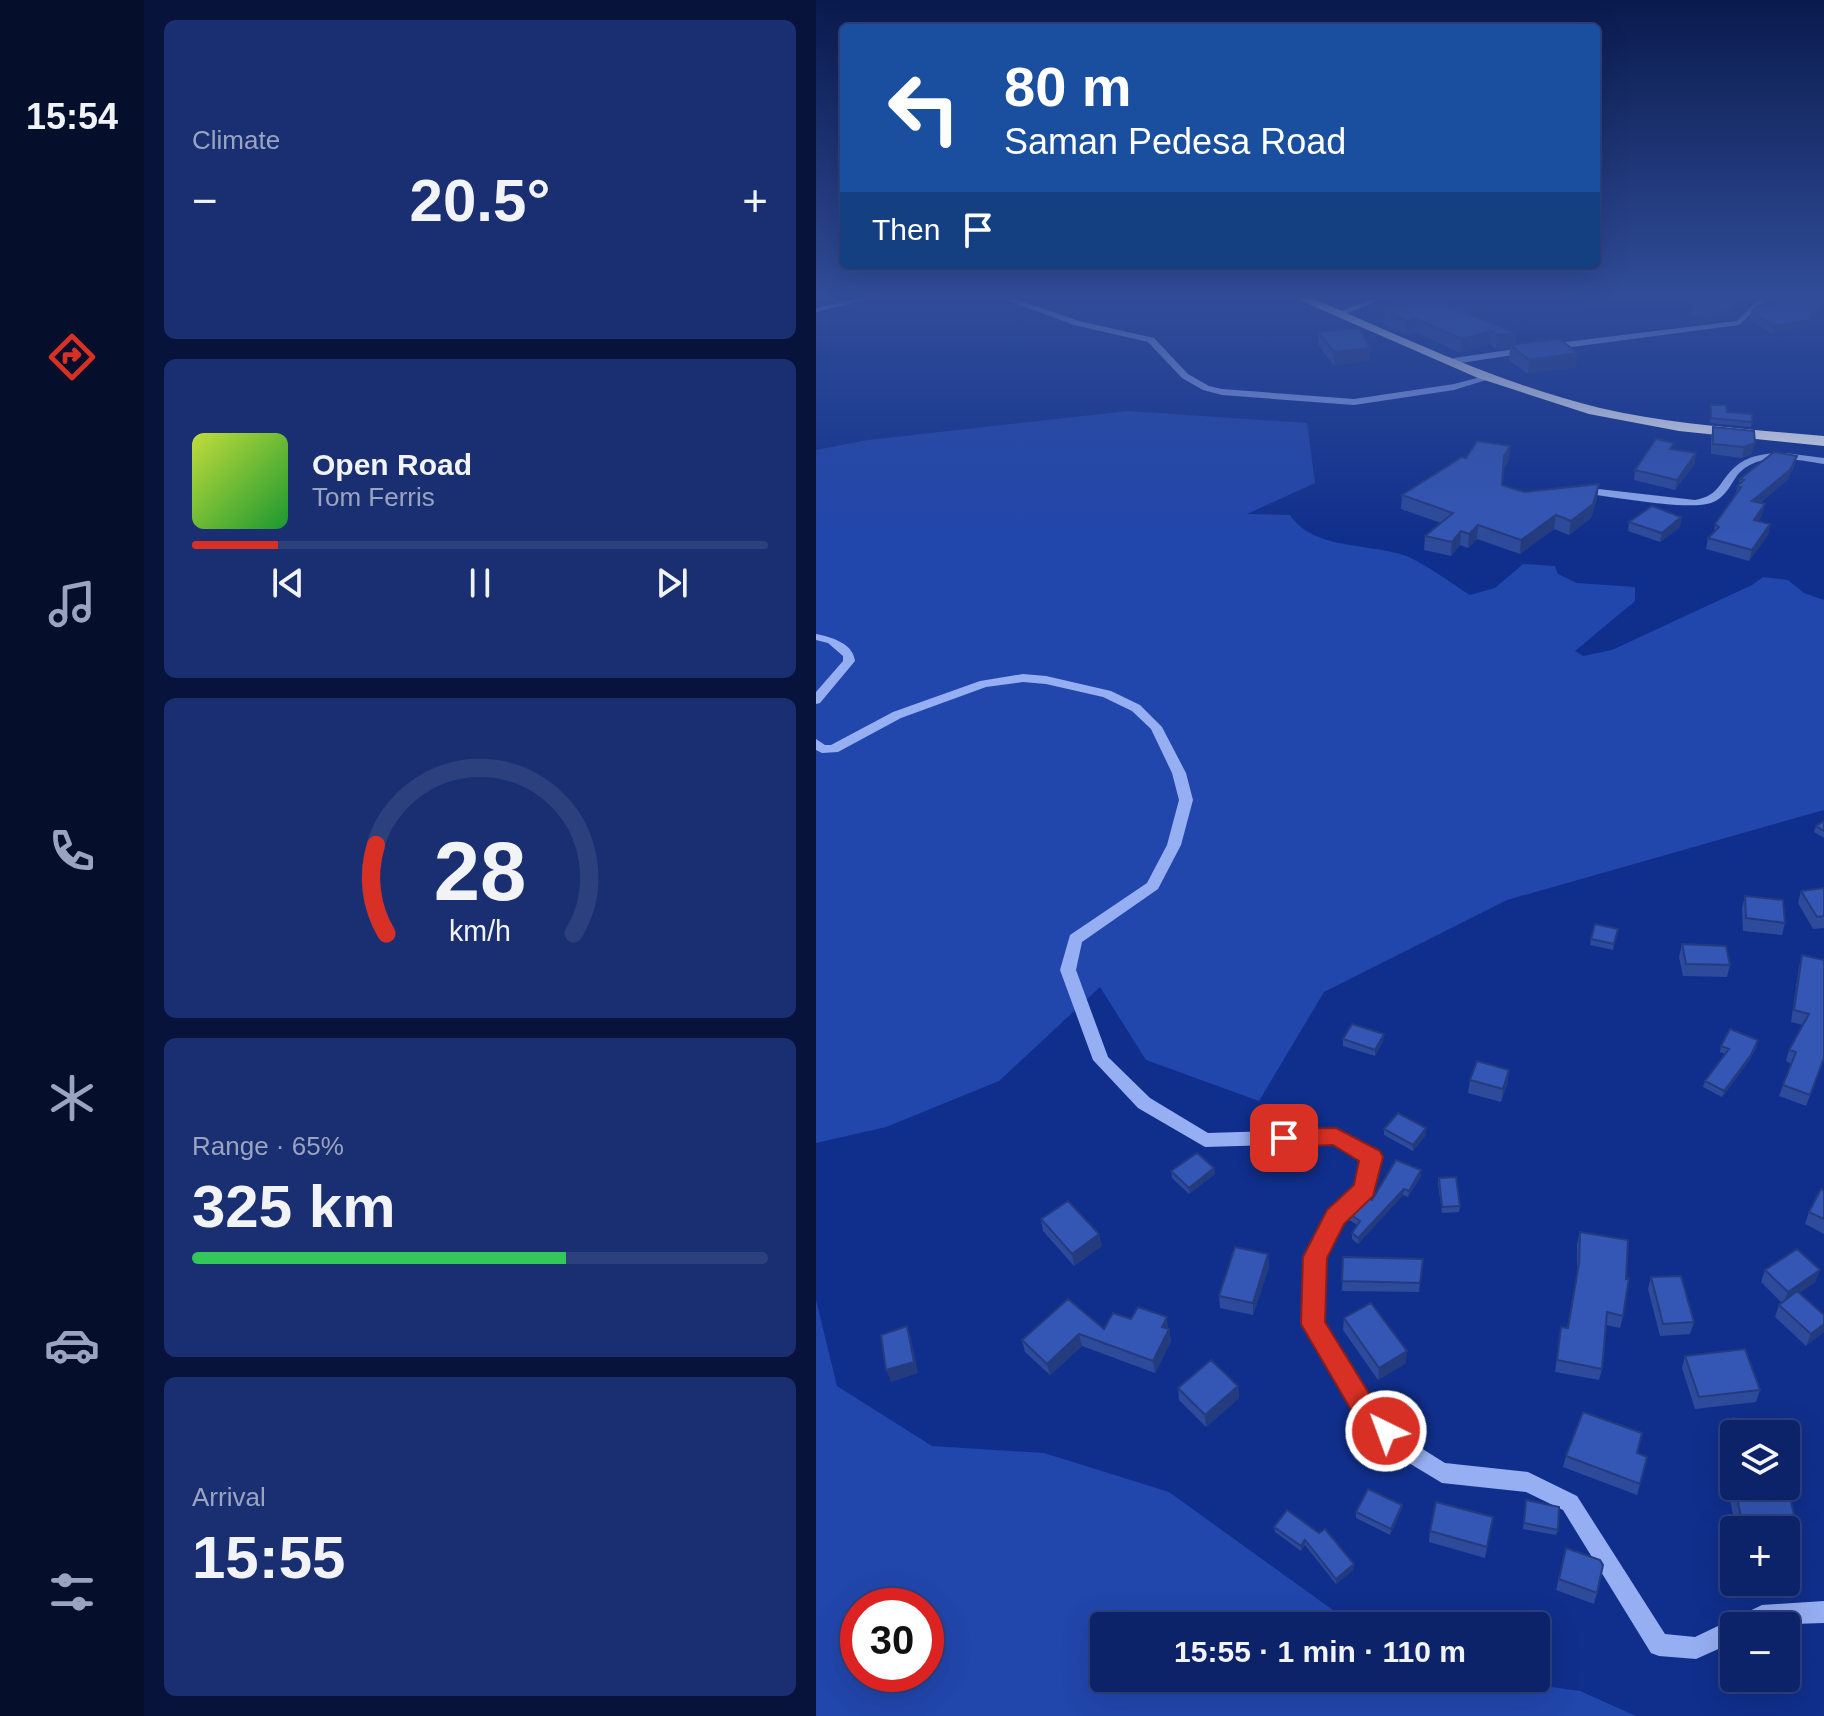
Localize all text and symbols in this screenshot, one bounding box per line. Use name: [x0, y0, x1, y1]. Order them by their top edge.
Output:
text: 80 m: [1004, 55, 1132, 118]
icon: left: [872, 56, 976, 160]
text: 15:54: [26, 96, 118, 137]
text: Saman Pedesa Road: [1004, 121, 1346, 162]
text: Climate: [192, 125, 280, 155]
text: 20.5°: [410, 167, 550, 234]
text: −: [192, 176, 218, 225]
text: +: [742, 176, 768, 225]
icon: arrive: [956, 208, 1000, 252]
text: Then: [872, 213, 940, 246]
icon: directions: [44, 329, 100, 385]
text: Open Road: [312, 448, 472, 481]
text: Tom Ferris: [312, 482, 435, 512]
icon: previous: [266, 561, 310, 605]
icon: pause: [458, 561, 502, 605]
icon: next: [650, 561, 694, 605]
icon: music: [44, 576, 100, 632]
icon: phone: [44, 823, 100, 879]
text: 28: [434, 825, 526, 918]
text: km/h: [449, 915, 511, 947]
icon: climate: [44, 1070, 100, 1126]
pin: [1250, 1104, 1318, 1172]
icon: arrive: [1262, 1116, 1306, 1160]
text: Range · 65%: [192, 1131, 344, 1161]
text: 325 km: [192, 1173, 396, 1240]
icon: car: [44, 1317, 100, 1373]
position arrow: [1344, 1389, 1428, 1473]
map controls: [1720, 1420, 1800, 1692]
button: layers: [1720, 1420, 1800, 1500]
text: Arrival: [192, 1482, 266, 1512]
button: +: [1720, 1516, 1800, 1596]
text: 15:55: [192, 1524, 345, 1591]
icon: filters: [44, 1564, 100, 1620]
speed limit sign: 30: [840, 1588, 944, 1692]
button: −: [1720, 1612, 1800, 1692]
text: 15:55 · 1 min · 110 m: [1174, 1635, 1466, 1668]

